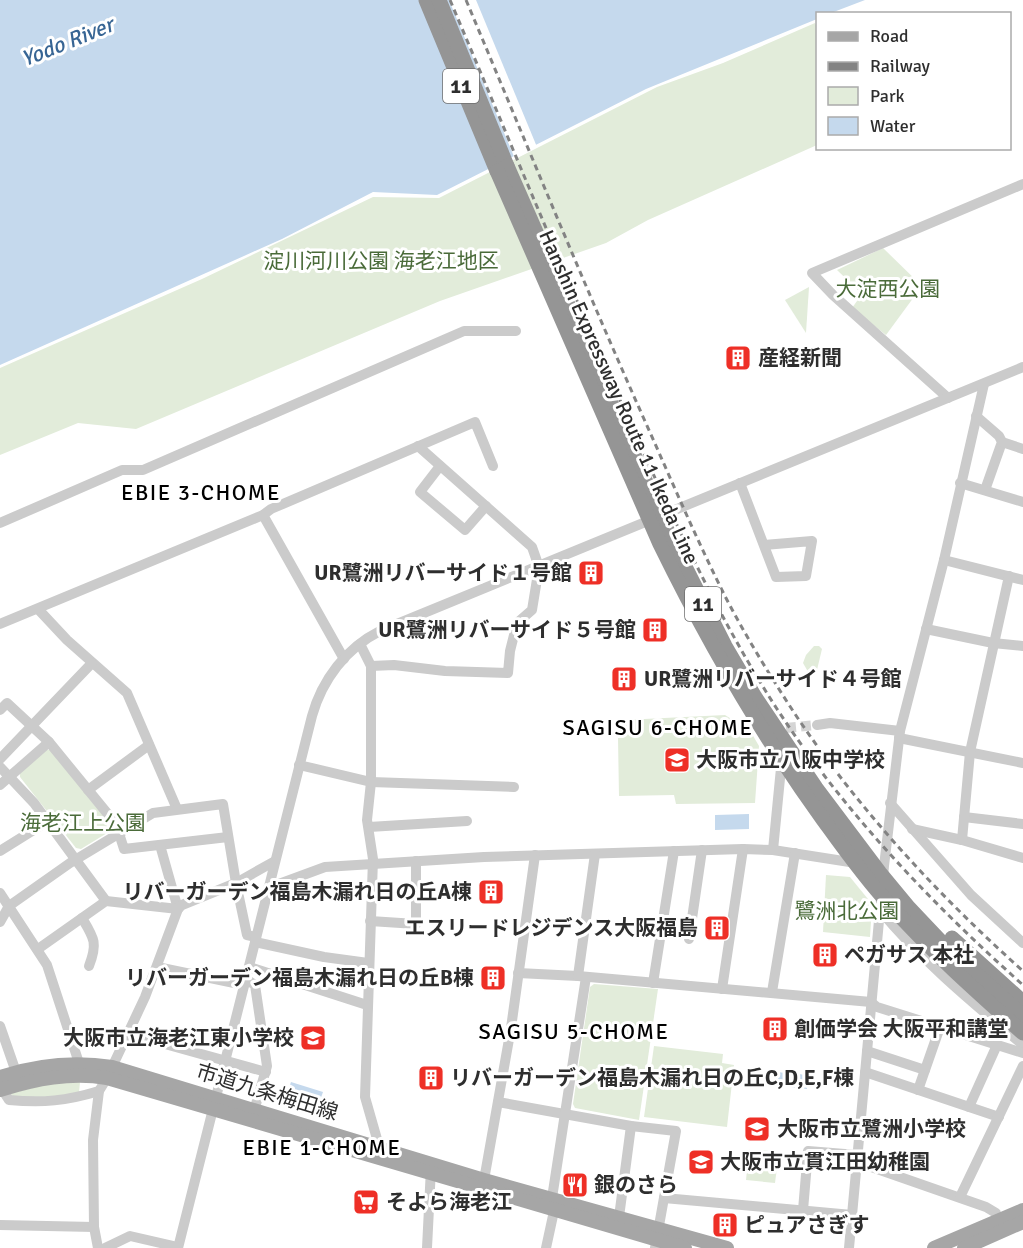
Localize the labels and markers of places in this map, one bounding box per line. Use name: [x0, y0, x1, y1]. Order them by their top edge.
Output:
building icon: 産経新聞: [723, 343, 753, 373]
place label: 産経新聞: [758, 345, 842, 371]
building icon: UR鷺洲リバーサイド１号館: [576, 558, 606, 588]
place label: UR鷺洲リバーサイド１号館: [314, 560, 572, 586]
building icon: UR鷺洲リバーサイド５号館: [640, 615, 670, 645]
place label: UR鷺洲リバーサイド５号館: [378, 617, 636, 643]
building icon: UR鷺洲リバーサイド４号館: [609, 664, 639, 694]
place label: UR鷺洲リバーサイド４号館: [644, 666, 902, 692]
school or university icon: 大阪市立八阪中学校: [662, 745, 692, 775]
place label: 大阪市立八阪中学校: [696, 747, 885, 773]
building icon: リバーガーデン福島木漏れ日の丘A棟: [476, 877, 506, 907]
place label: リバーガーデン福島木漏れ日の丘A棟: [123, 879, 472, 905]
building icon: エスリードレジデンス大阪福島: [702, 913, 732, 943]
place label: エスリードレジデンス大阪福島: [404, 915, 698, 941]
building icon: ペガサス 本社: [810, 940, 840, 970]
place label: ペガサス 本社: [844, 942, 974, 968]
building icon: リバーガーデン福島木漏れ日の丘B棟: [478, 963, 508, 993]
place label: リバーガーデン福島木漏れ日の丘B棟: [125, 965, 474, 991]
building icon: 創価学会 大阪平和講堂: [760, 1014, 790, 1044]
place label: 創価学会 大阪平和講堂: [794, 1016, 1009, 1042]
school or university icon: 大阪市立海老江東小学校: [298, 1023, 328, 1053]
place label: 大阪市立海老江東小学校: [63, 1025, 294, 1051]
building icon: リバーガーデン福島木漏れ日の丘C,D,E,F棟: [416, 1063, 446, 1093]
place label: リバーガーデン福島木漏れ日の丘C,D,E,F棟: [450, 1065, 854, 1091]
school or university icon: 大阪市立鷺洲小学校: [742, 1114, 772, 1144]
place label: 大阪市立鷺洲小学校: [777, 1116, 966, 1142]
school or university icon: 大阪市立貫江田幼稚園: [686, 1147, 716, 1177]
place label: 大阪市立貫江田幼稚園: [720, 1149, 930, 1175]
restaurant icon: 銀のさら: [560, 1170, 590, 1200]
place label: 銀のさら: [594, 1172, 678, 1198]
supermarket icon: そよら海老江: [351, 1187, 381, 1217]
place label: そよら海老江: [386, 1189, 512, 1215]
building icon: ピュアさぎす: [710, 1210, 740, 1240]
place label: ピュアさぎす: [744, 1212, 870, 1238]

